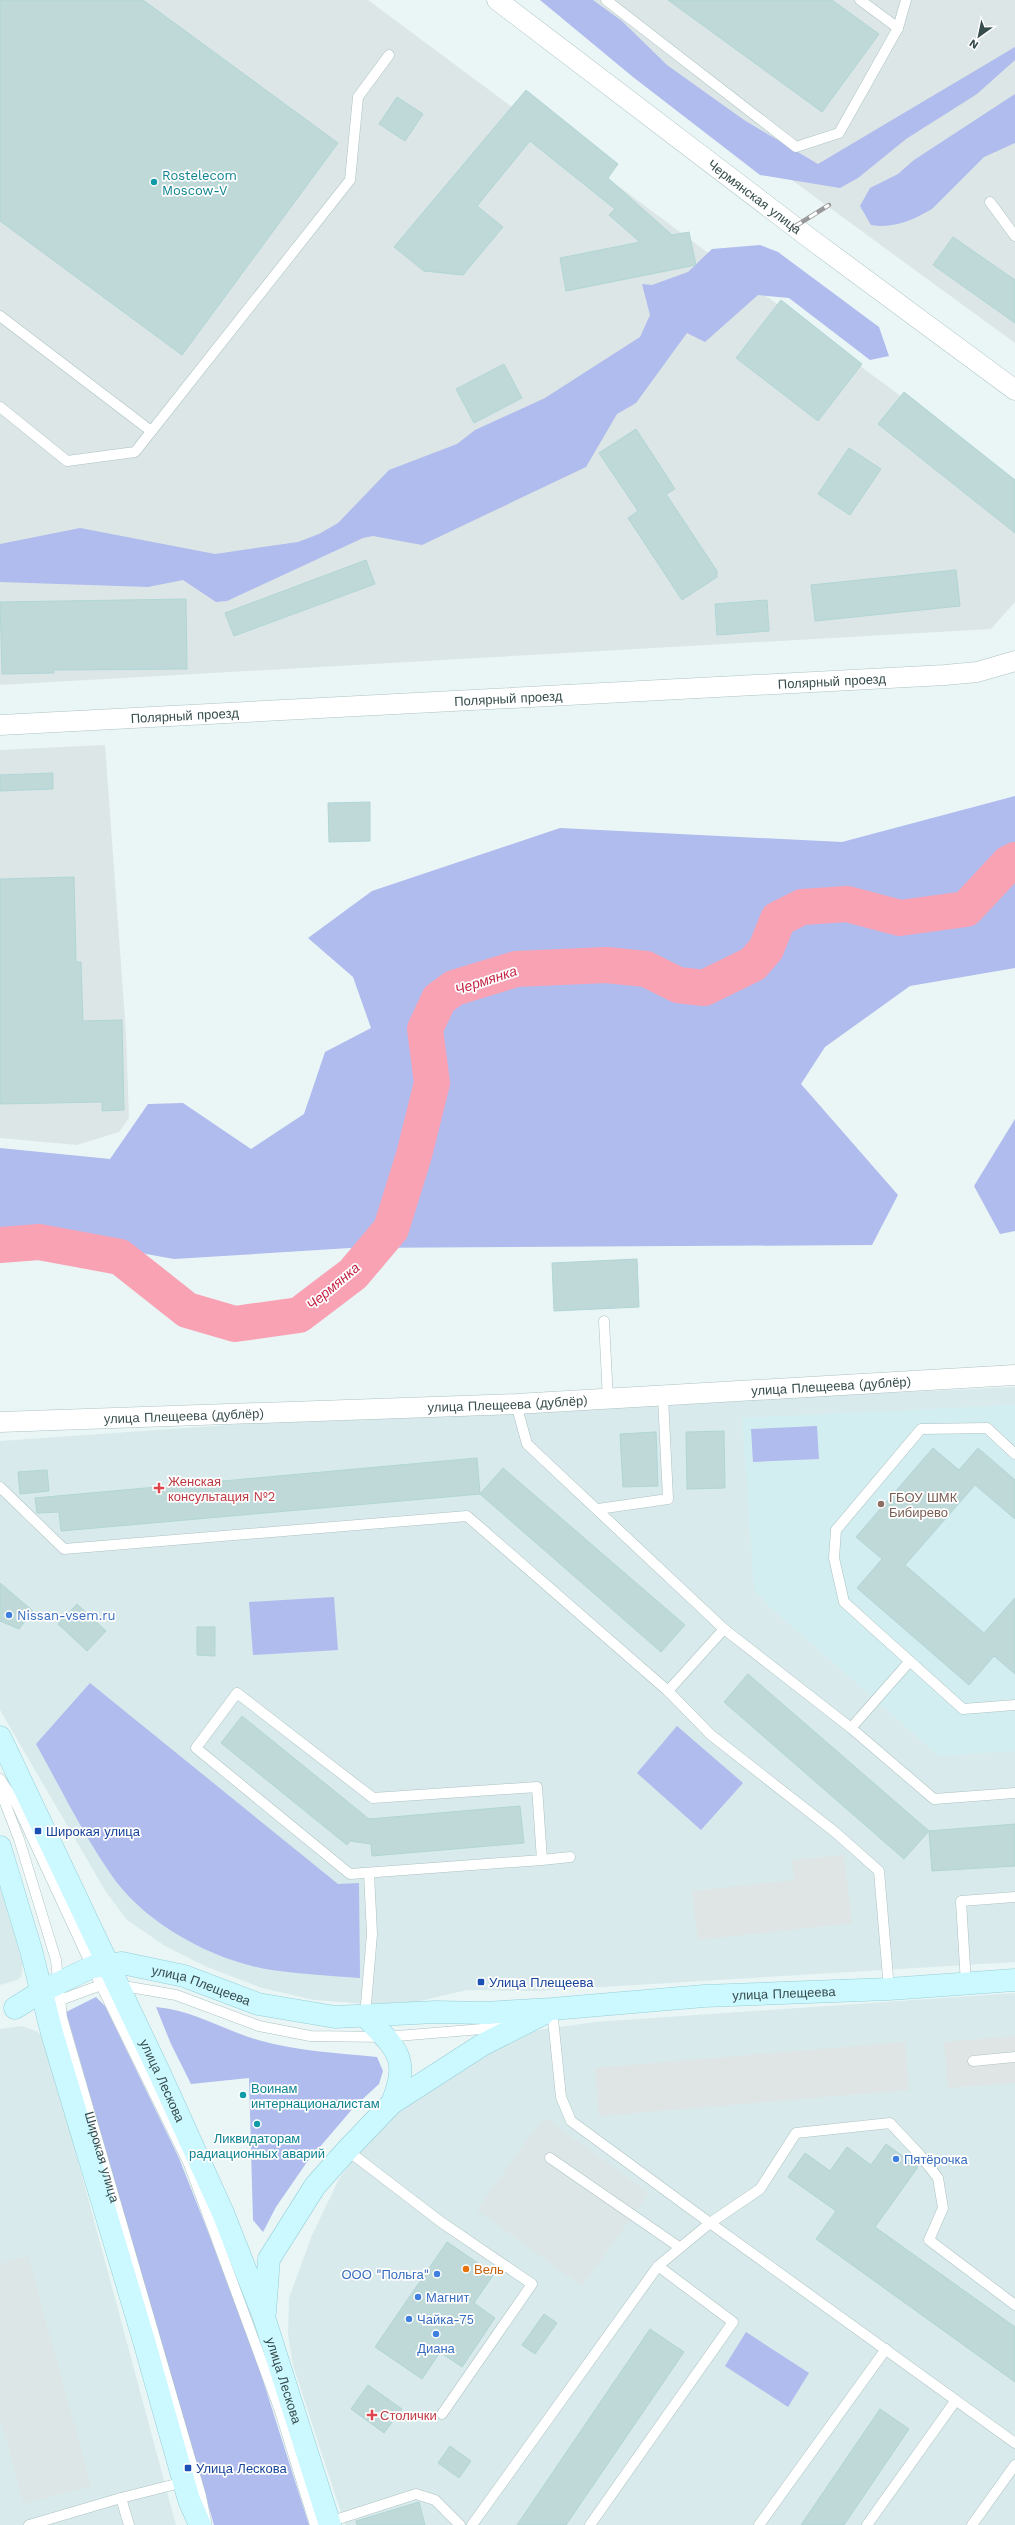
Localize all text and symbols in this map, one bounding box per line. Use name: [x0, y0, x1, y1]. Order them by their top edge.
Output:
north arrow: [959, 16, 999, 56]
text: N: [967, 36, 981, 52]
street label: Чермянская улица: [705, 156, 805, 237]
place label: Rostelecom Moscow-V: [162, 168, 237, 198]
marker: Rostelecom Moscow-V: [149, 177, 159, 187]
street label: Полярный проезд: [777, 671, 887, 691]
street label: Полярный проезд: [454, 688, 563, 708]
street label: Полярный проезд: [130, 705, 240, 726]
water label: Чермянка: [453, 962, 519, 998]
water label: Чермянка: [303, 1259, 363, 1313]
street label: улица Плещеева (дублёр): [751, 1374, 912, 1398]
street label: улица Плещеева (дублёр): [427, 1392, 588, 1415]
street label: улица Плещеева (дублёр): [104, 1405, 264, 1426]
place label: Женская консультация №2: [168, 1474, 275, 1504]
marker: Женская консультация №2: [153, 1482, 165, 1494]
place label: ГБОУ ШМК Бибирево: [889, 1490, 958, 1520]
marker: ГБОУ ШМК Бибирево: [876, 1499, 886, 1509]
place label: Nissan-vsem.ru: [17, 1608, 116, 1623]
marker: Nissan-vsem.ru: [4, 1610, 14, 1620]
place label: Широкая улица: [46, 1824, 141, 1839]
marker: Широкая улица: [33, 1826, 43, 1836]
street label: улица Плещеева: [150, 1962, 254, 2008]
place label: Улица Плещеева: [489, 1975, 594, 1990]
marker: Улица Плещеева: [476, 1977, 486, 1987]
street label: улица Плещеева: [732, 1983, 837, 2002]
street label: улица Лескова: [137, 2037, 188, 2125]
place label: Воинам интернационалистам: [251, 2081, 380, 2111]
marker: Воинам интернационалистам: [238, 2090, 248, 2100]
street label: Широкая улица: [82, 2110, 123, 2205]
marker: Ликвидаторам радиационных аварий: [252, 2119, 262, 2129]
place label: Ликвидаторам радиационных аварий: [189, 2131, 325, 2161]
place label: Пятёрочка: [904, 2152, 968, 2167]
marker: Пятёрочка: [891, 2154, 901, 2164]
place label: Вель: [474, 2262, 504, 2277]
marker: Вель: [461, 2264, 471, 2274]
place label: ООО "Польга": [341, 2267, 429, 2282]
marker: ООО "Польга": [432, 2269, 442, 2279]
place label: Магнит: [426, 2290, 469, 2305]
marker: Магнит: [413, 2292, 423, 2302]
place label: Чайка-75: [417, 2312, 474, 2327]
marker: Чайка-75: [404, 2314, 414, 2324]
marker: Диана: [431, 2329, 441, 2339]
street label: улица Лескова: [263, 2335, 305, 2426]
place label: Диана: [417, 2341, 456, 2356]
place label: Столички: [380, 2408, 437, 2423]
marker: Столички: [367, 2410, 377, 2420]
place label: Улица Лескова: [196, 2461, 287, 2476]
marker: Улица Лескова: [183, 2463, 193, 2473]

